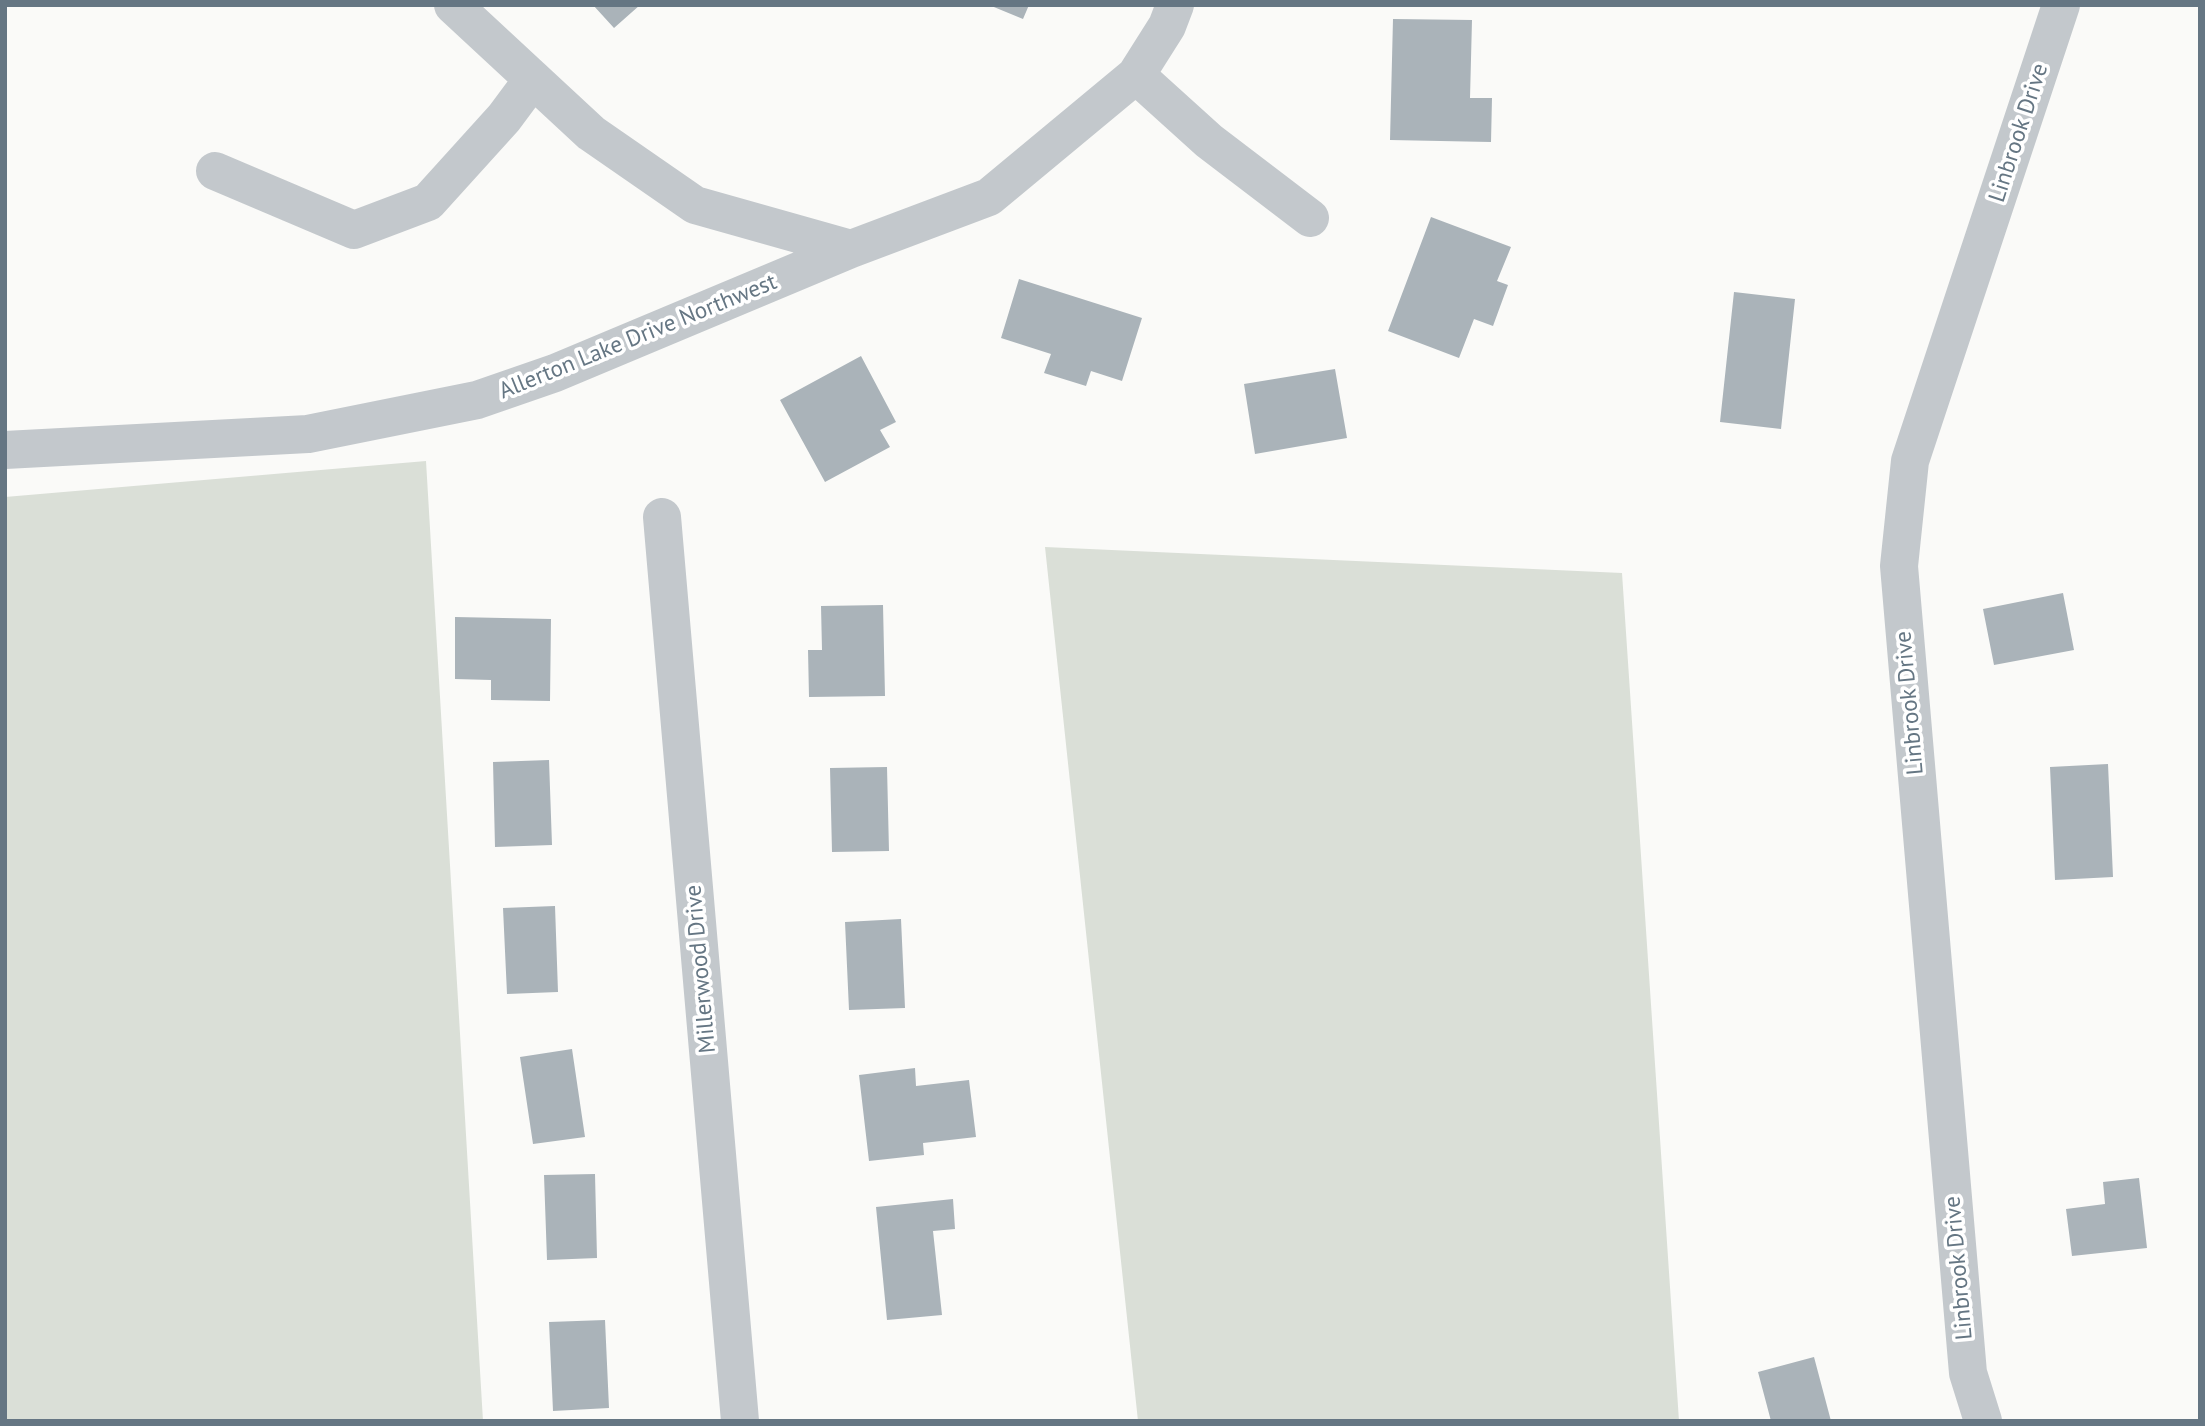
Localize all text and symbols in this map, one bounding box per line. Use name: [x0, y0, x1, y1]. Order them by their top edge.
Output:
street label: Linbrook Drive: [1984, 60, 2054, 206]
street label: Allerton Lake Drive Northwest: [495, 269, 781, 405]
street label: Linbrook Drive: [1890, 630, 1930, 776]
street label: Millerwood Drive: [680, 884, 722, 1054]
street label: Linbrook Drive: [1939, 1195, 1979, 1341]

